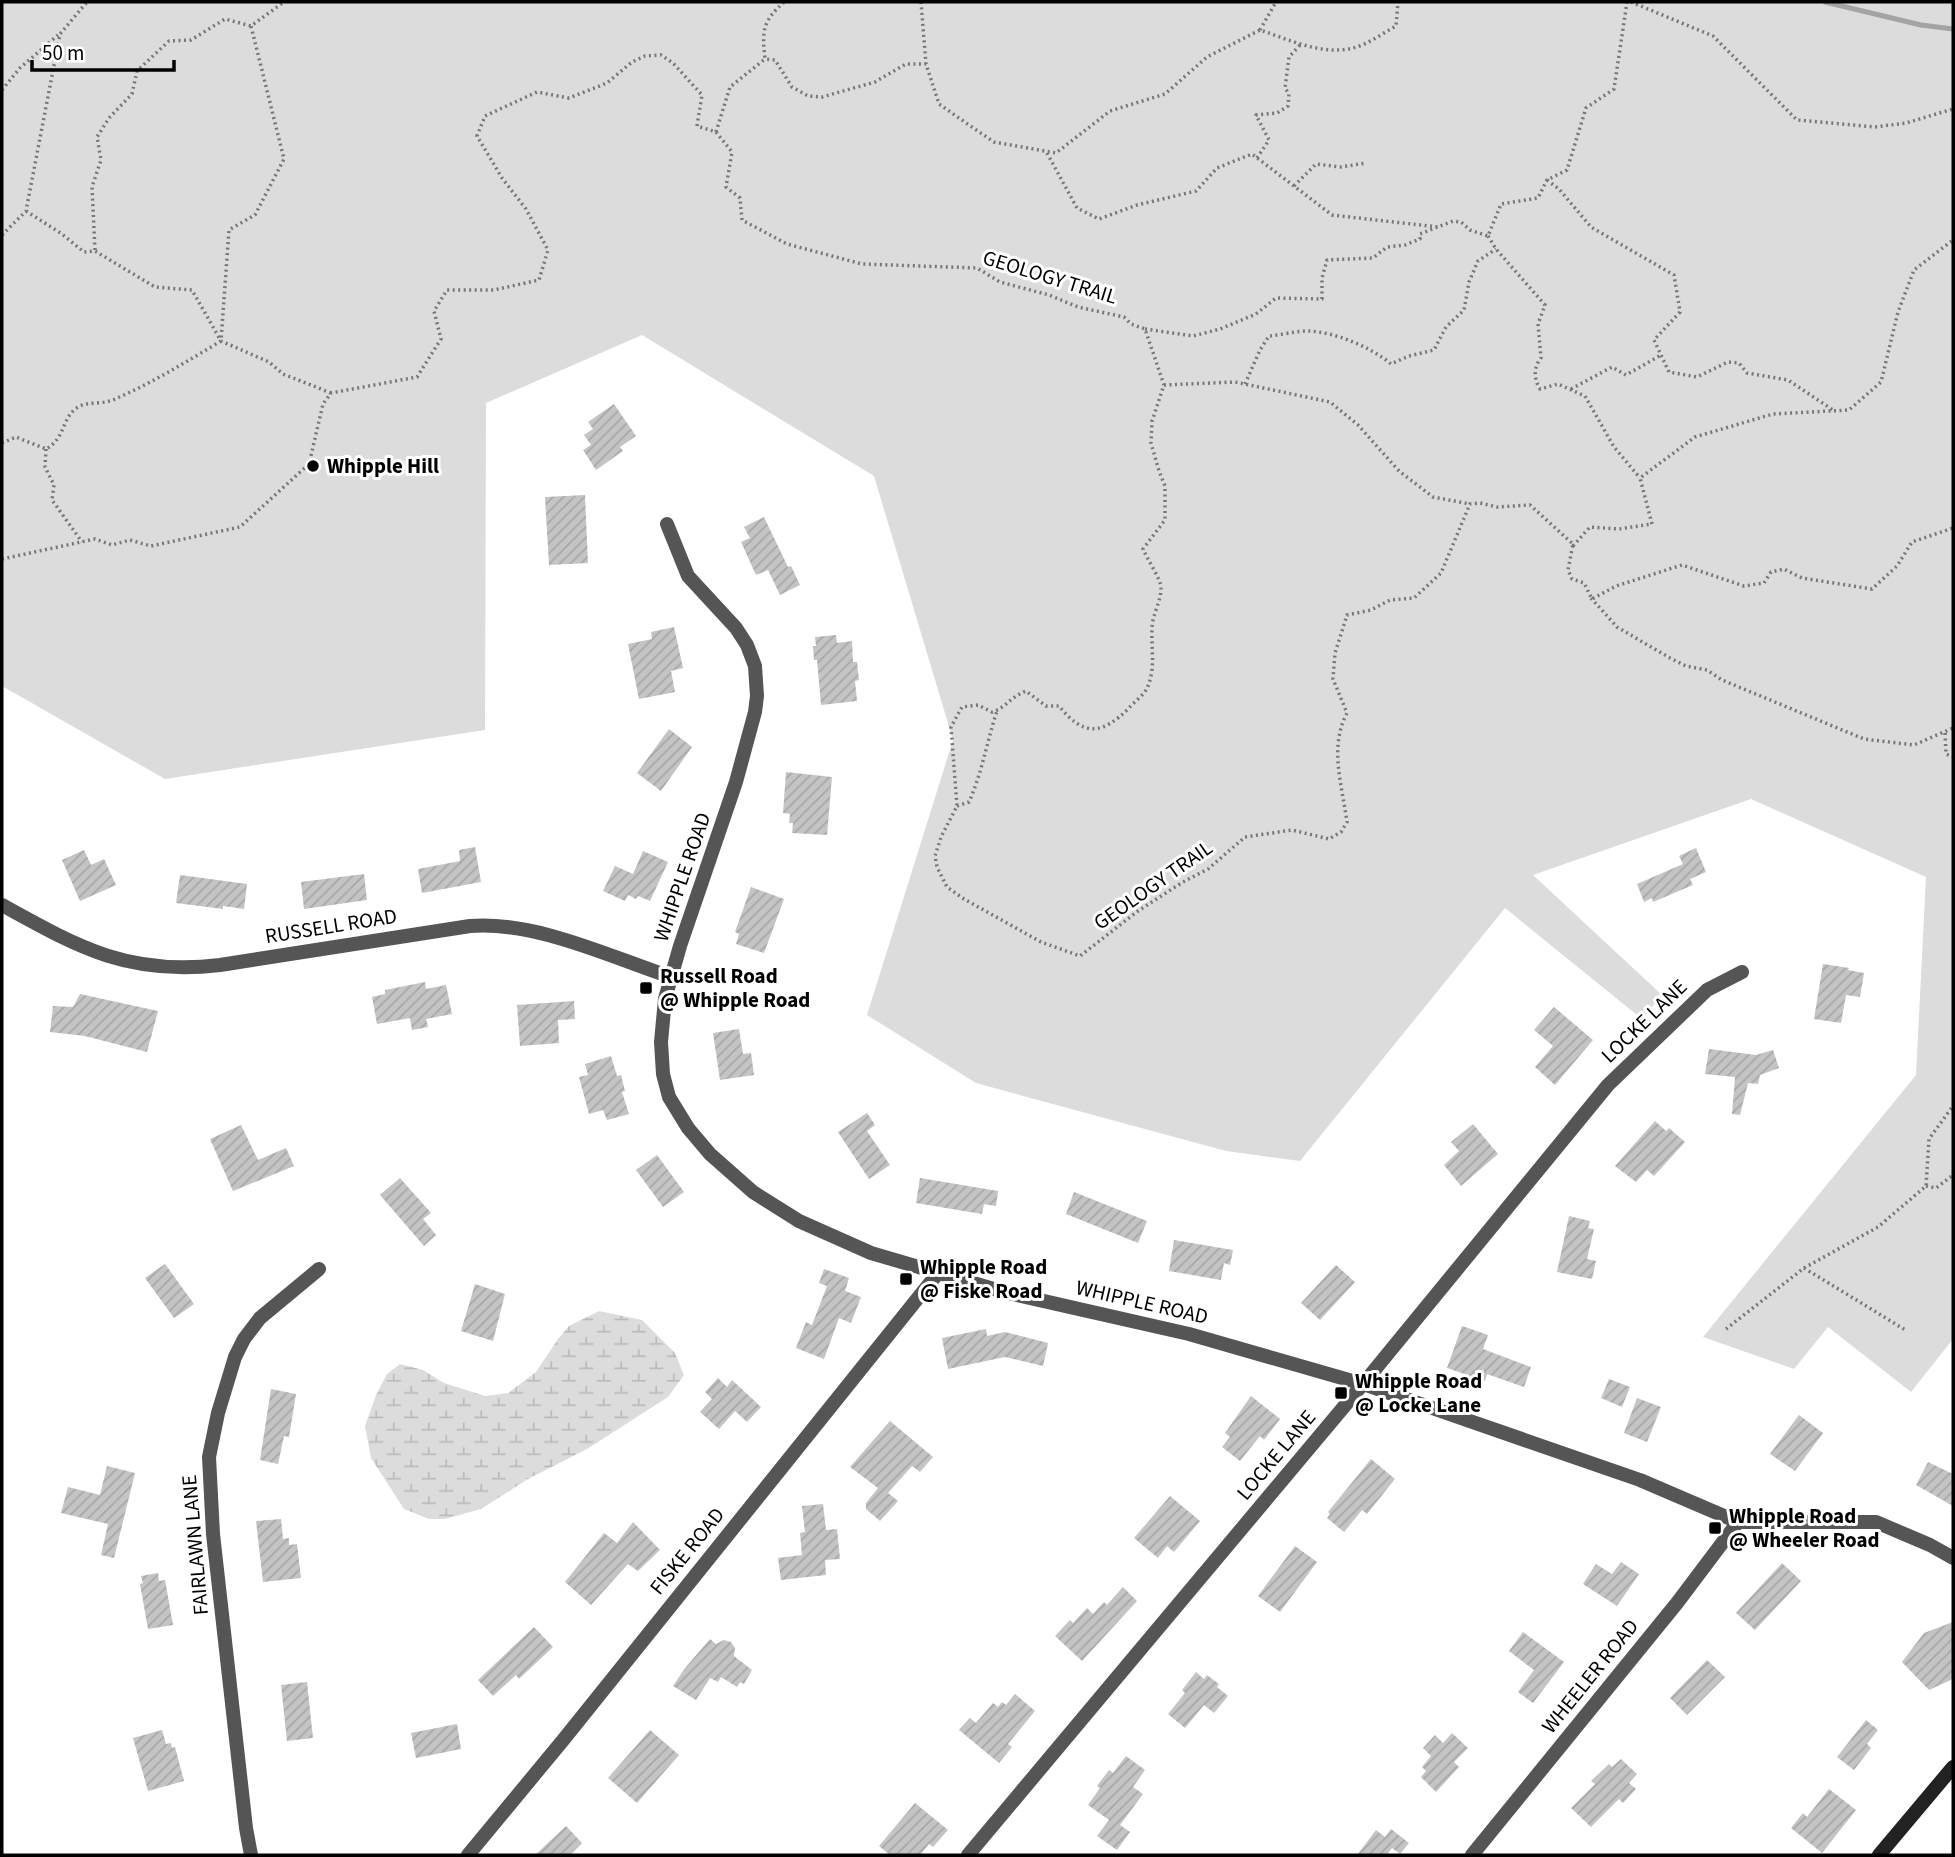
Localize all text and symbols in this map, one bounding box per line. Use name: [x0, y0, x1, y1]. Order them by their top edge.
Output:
scale bar: [32, 28, 173, 72]
text: 50 m: [42, 38, 84, 68]
street label: GEOLOGY TRAIL: [979, 242, 1121, 312]
place label: Whipple Hill: [327, 451, 439, 481]
marker: Whipple Hill: [305, 458, 321, 474]
street label: WHIPPLE ROAD: [646, 808, 718, 946]
street label: GEOLOGY TRAIL: [1087, 833, 1219, 937]
street label: RUSSELL ROAD: [263, 901, 399, 951]
place label: Russell Road @ Whipple Road: [660, 961, 810, 1015]
street label: LOCKE LANE: [1594, 972, 1694, 1070]
marker: Russell Road @ Whipple Road: [638, 980, 654, 996]
place label: Whipple Road @ Fiske Road: [920, 1252, 1047, 1306]
marker: Whipple Road @ Fiske Road: [898, 1271, 914, 1287]
street label: WHIPPLE ROAD: [1073, 1272, 1211, 1332]
place label: Whipple Road @ Locke Lane: [1355, 1366, 1482, 1420]
marker: Whipple Road @ Locke Lane: [1333, 1385, 1349, 1401]
street label: LOCKE LANE: [1229, 1403, 1323, 1507]
street label: FAIRLAWN LANE: [174, 1474, 216, 1616]
street label: FISKE ROAD: [642, 1501, 732, 1601]
place label: Whipple Road @ Wheeler Road: [1729, 1501, 1880, 1555]
marker: Whipple Road @ Wheeler Road: [1707, 1520, 1723, 1536]
street label: WHEELER ROAD: [1534, 1612, 1646, 1740]

